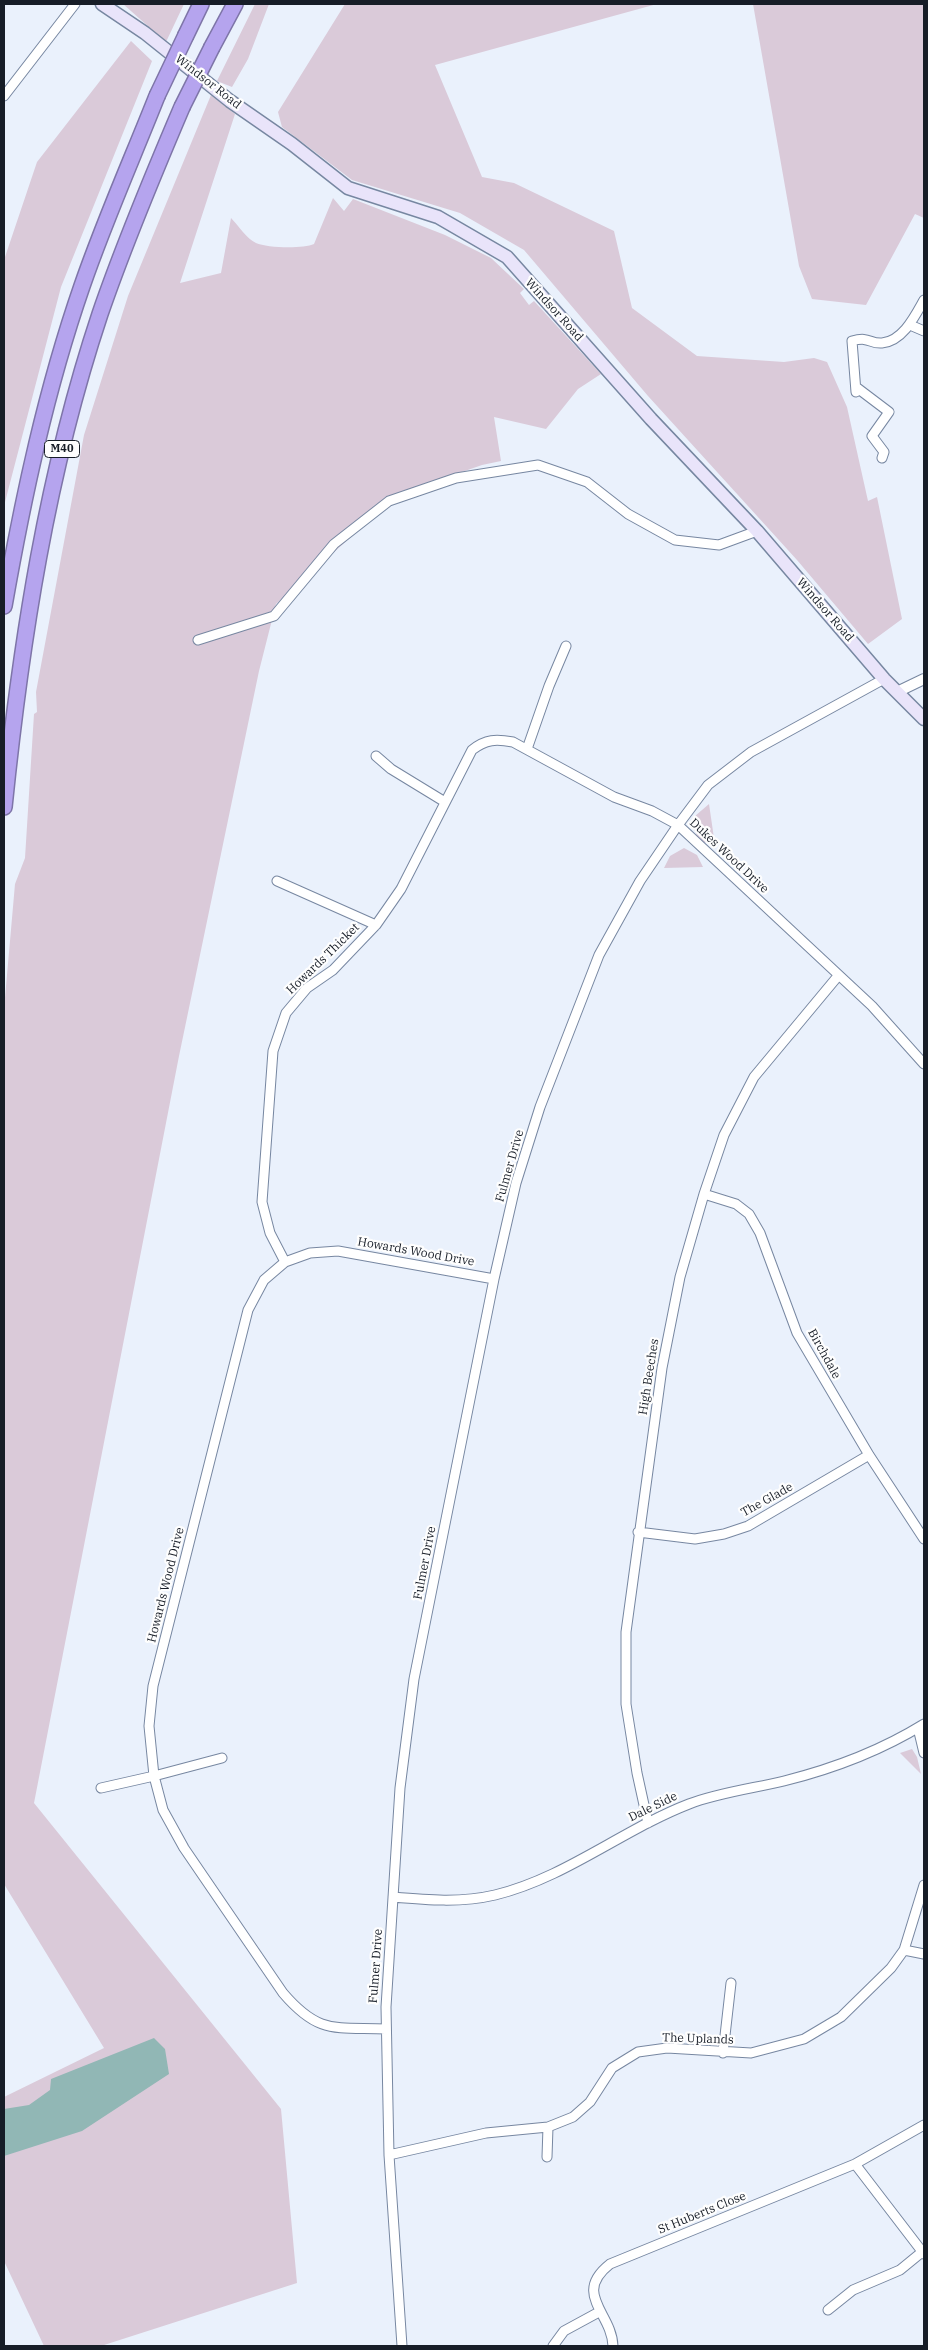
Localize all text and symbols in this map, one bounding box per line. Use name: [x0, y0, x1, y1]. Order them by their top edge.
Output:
street label: Windsor Road: [172, 52, 244, 112]
street label: Windsor Road: [522, 276, 586, 344]
road number: M40: [44, 440, 80, 458]
street label: Windsor Road: [793, 575, 857, 645]
street label: Dukes Wood Drive: [686, 816, 772, 896]
street label: Howards Thicket: [283, 920, 363, 998]
street label: Fulmer Drive: [493, 1128, 527, 1204]
street label: Howards Wood Drive: [356, 1235, 476, 1269]
street label: Birchdale: [804, 1327, 844, 1381]
street label: High Beeches: [636, 1338, 662, 1416]
street label: The Glade: [739, 1480, 795, 1520]
street label: Fulmer Drive: [411, 1525, 439, 1601]
street label: Howards Wood Drive: [145, 1526, 187, 1644]
street label: Dale Side: [626, 1789, 680, 1825]
street label: Fulmer Drive: [366, 1928, 386, 2004]
street label: The Uplands: [662, 2031, 734, 2047]
street label: St Huberts Close: [656, 2189, 748, 2237]

